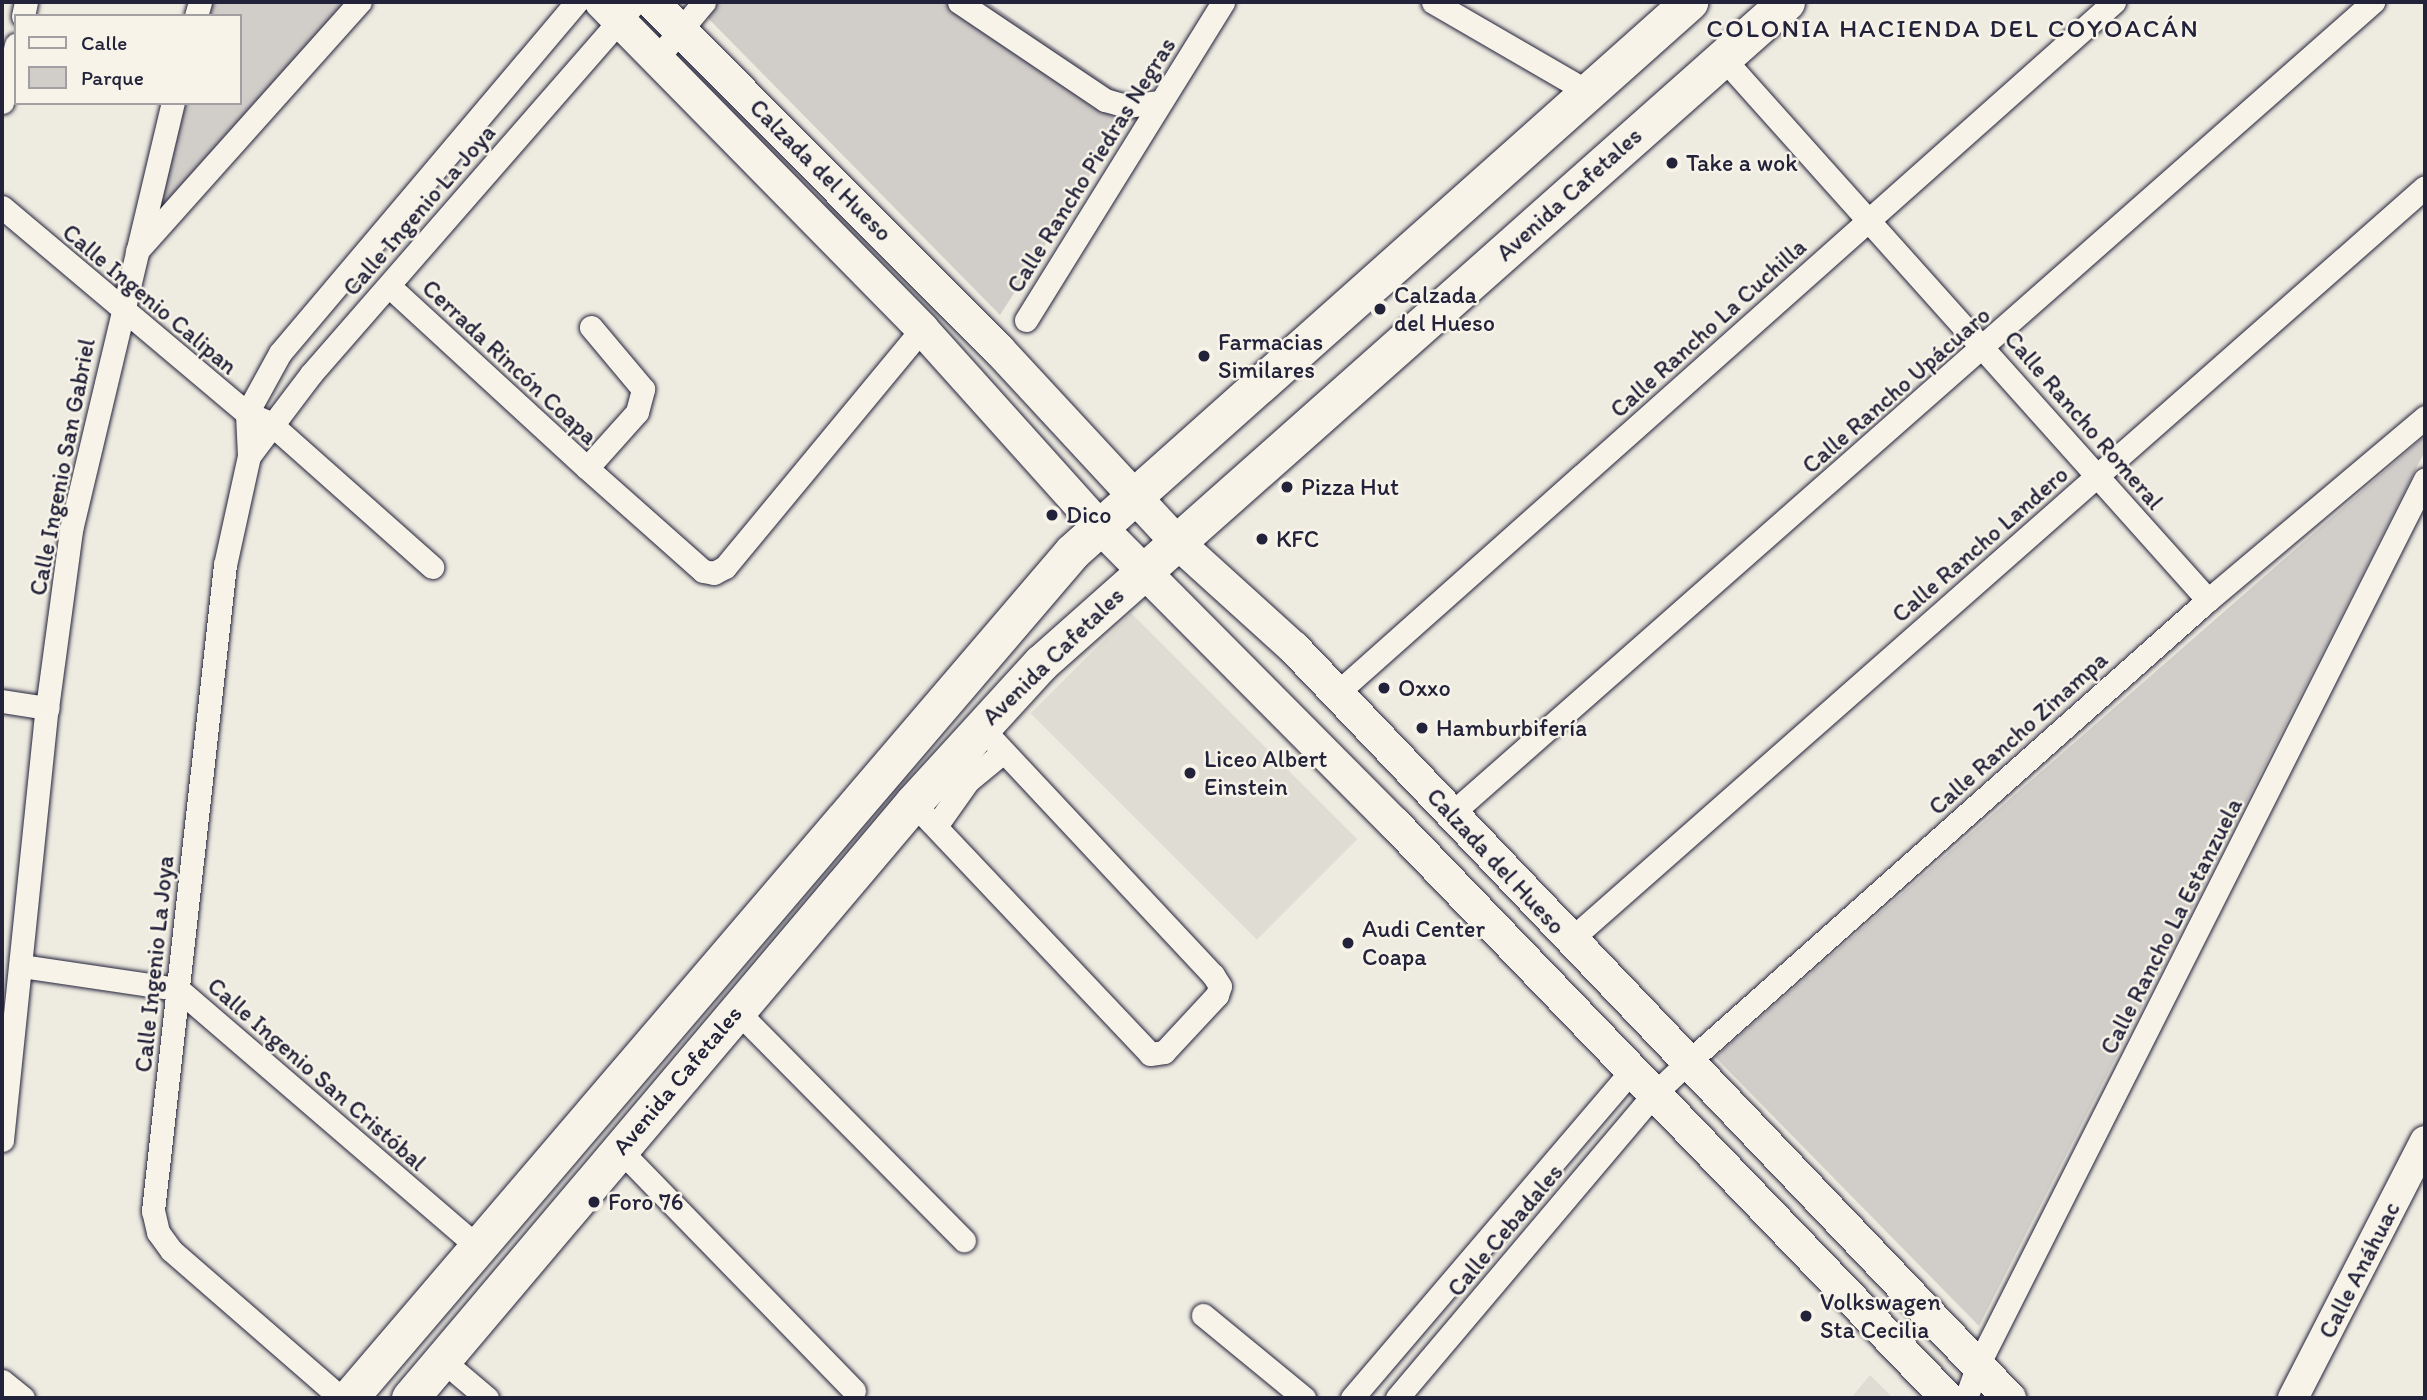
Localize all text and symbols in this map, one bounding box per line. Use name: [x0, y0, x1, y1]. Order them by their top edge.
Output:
district label: COLONIA HACIENDA DEL COYOACÁN: [1711, 13, 2195, 45]
legend: [14, 14, 242, 105]
text: Calle: [81, 30, 127, 55]
street label: Calle Rancho Piedras Negras: [1001, 33, 1181, 297]
text: Parque: [81, 65, 144, 90]
street label: Calzada del Hueso: [744, 93, 898, 247]
street label: Calle Ingenio La Joya: [336, 118, 502, 302]
street label: Avenida Cafetales: [1490, 121, 1648, 267]
place label: Take a wok: [1686, 149, 1798, 177]
marker: Take a wok: [1664, 155, 1680, 171]
street label: Calle Ingenio Calipan: [56, 217, 244, 381]
street label: Calle Rancho La Cuchilla: [1604, 232, 1812, 424]
street label: Cerrada Rincón Coapa: [416, 273, 604, 451]
place label: Calzada del Hueso: [1394, 281, 1495, 337]
marker: Calzada del Hueso: [1372, 301, 1388, 317]
street label: Calle Rancho Upácuaro: [1796, 301, 1996, 479]
street label: Calle Rancho Romeral: [1999, 325, 2169, 515]
place label: Farmacias Similares: [1218, 328, 1323, 384]
street label: Calle Ingenio San Gabriel: [23, 336, 101, 598]
marker: Farmacias Similares: [1196, 348, 1212, 364]
street label: Calle Rancho Landero: [1886, 460, 2074, 628]
place label: Pizza Hut: [1301, 473, 1399, 501]
marker: Pizza Hut: [1279, 479, 1295, 495]
place label: Dico: [1066, 501, 1111, 529]
marker: Dico: [1044, 507, 1060, 523]
place label: KFC: [1276, 525, 1319, 553]
marker: KFC: [1254, 531, 1270, 547]
street label: Avenida Cafetales: [976, 581, 1130, 731]
street label: Calle Rancho Zinampa: [1923, 645, 2113, 821]
place label: Oxxo: [1398, 674, 1451, 702]
marker: Oxxo: [1376, 680, 1392, 696]
place label: Hamburbifería: [1436, 714, 1587, 742]
marker: Hamburbifería: [1414, 720, 1430, 736]
place label: Liceo Albert Einstein: [1204, 745, 1327, 801]
marker: Liceo Albert Einstein: [1182, 765, 1198, 781]
street label: Calzada del Hueso: [1421, 782, 1571, 940]
street label: Calle Rancho La Estanzuela: [2094, 793, 2248, 1059]
street label: Calle Ingenio La Joya: [128, 854, 180, 1074]
place label: Audi Center Coapa: [1362, 915, 1486, 971]
marker: Audi Center Coapa: [1340, 935, 1356, 951]
street label: Calle Ingenio San Cristóbal: [202, 971, 432, 1177]
street label: Avenida Cafetales: [606, 1000, 748, 1160]
street label: Calle Cebadales: [1441, 1158, 1569, 1302]
place label: Foro 76: [608, 1188, 684, 1216]
marker: Foro 76: [586, 1194, 602, 1210]
street label: Calle Anáhuac: [2312, 1197, 2406, 1343]
place label: Volkswagen Sta Cecilia: [1820, 1288, 1941, 1344]
marker: Volkswagen Sta Cecilia: [1798, 1308, 1814, 1324]

